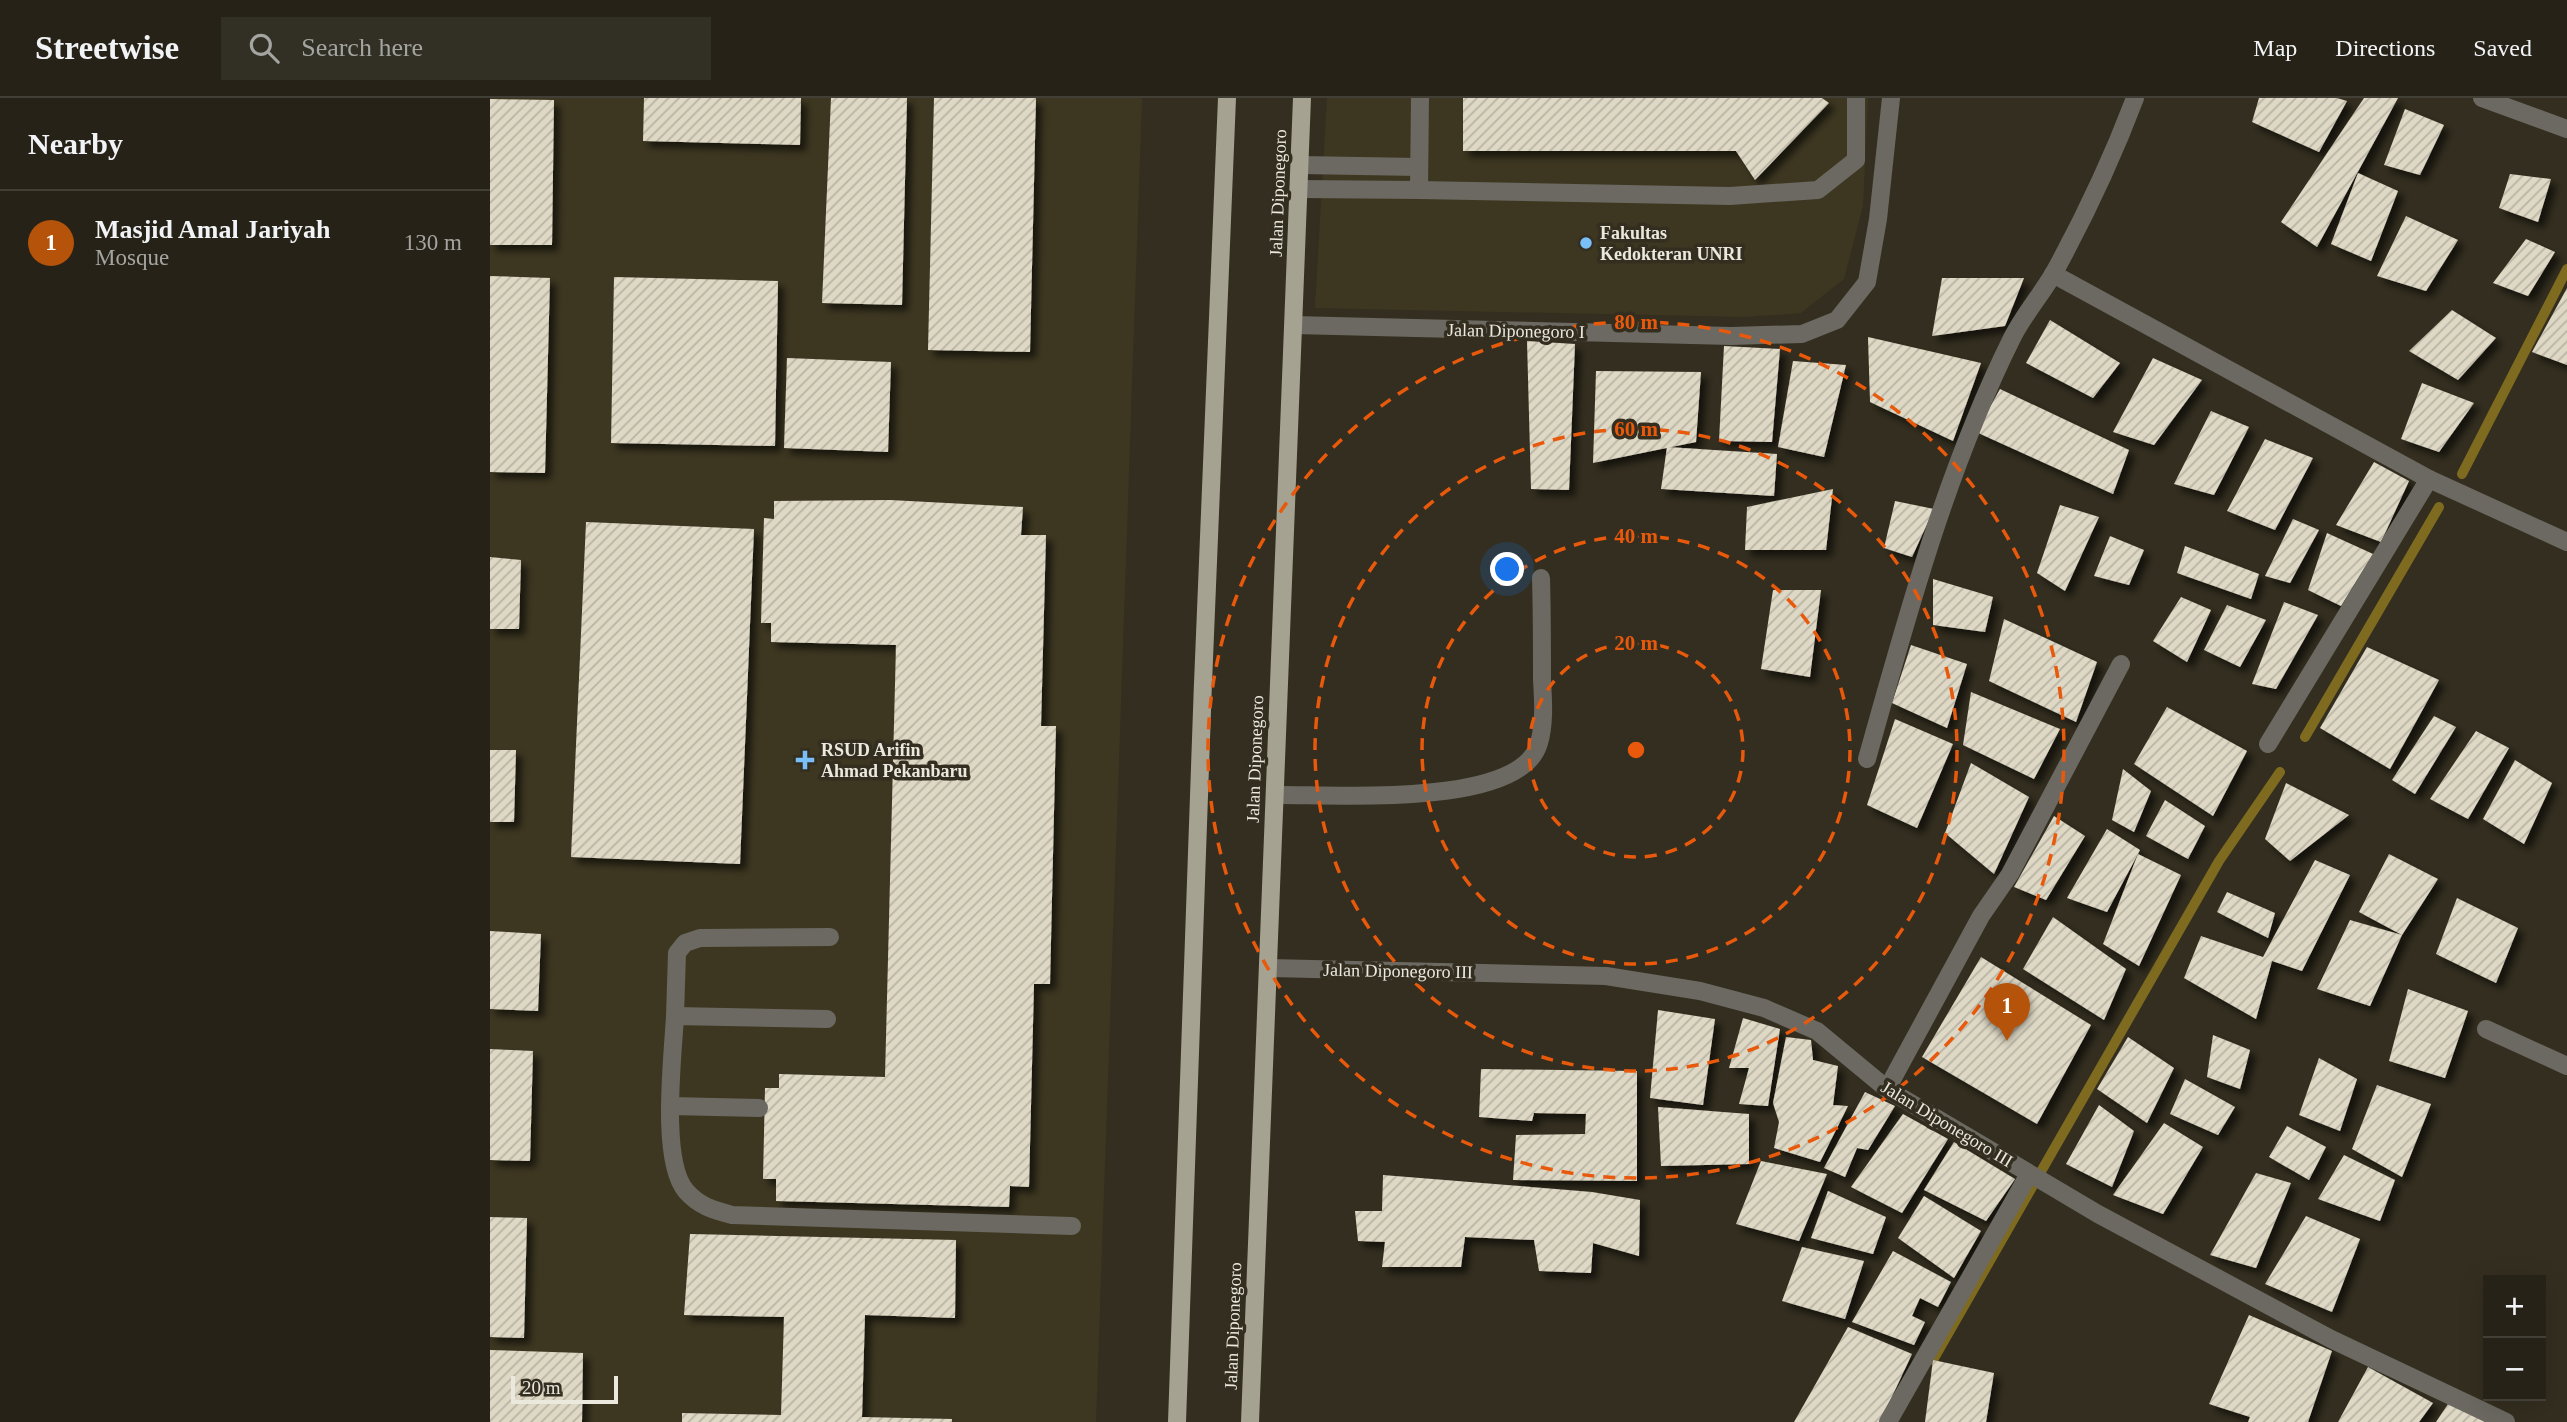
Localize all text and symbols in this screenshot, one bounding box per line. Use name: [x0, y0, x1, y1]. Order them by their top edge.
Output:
search box: [221, 17, 711, 80]
icon: search: [245, 29, 283, 67]
text: Streetwise: [35, 30, 179, 66]
text: Search here: [301, 33, 423, 62]
text: Map: [2253, 35, 2297, 61]
text: Directions: [2335, 35, 2435, 61]
text: Saved: [2473, 35, 2532, 61]
text: Nearby: [28, 127, 123, 160]
street label: Jalan Diponegoro: [1266, 129, 1290, 257]
text: Masjid Amal Jariyah: [95, 215, 330, 244]
place label: Fakultas Kedokteran UNRI: [1600, 223, 1743, 264]
text: 1: [45, 230, 57, 255]
text: 130 m: [404, 230, 462, 255]
marker: Fakultas Kedokteran UNRI: [1578, 235, 1594, 251]
text: Mosque: [95, 245, 169, 270]
text: 80 m: [1614, 310, 1658, 334]
street label: Jalan Diponegoro I: [1447, 320, 1585, 342]
text: 60 m: [1614, 417, 1658, 441]
text: 40 m: [1614, 524, 1658, 548]
your location: [1490, 552, 1524, 586]
text: 20 m: [1614, 631, 1658, 655]
street label: Jalan Diponegoro: [1243, 695, 1267, 823]
centre of rings: [1624, 738, 1648, 762]
place label: RSUD Arifin Ahmad Pekanbaru: [821, 740, 968, 781]
marker: RSUD Arifin Ahmad Pekanbaru: [795, 750, 815, 770]
street label: Jalan Diponegoro III: [1323, 960, 1473, 982]
pin: 1: [1984, 983, 2030, 1041]
street label: Jalan Diponegoro III: [1878, 1077, 2016, 1171]
street label: Jalan Diponegoro: [1221, 1262, 1245, 1390]
map controls: [2483, 1275, 2546, 1401]
button: +: [2483, 1275, 2546, 1338]
button: −: [2483, 1338, 2546, 1401]
scale bar: [511, 1373, 618, 1405]
text: 20 m: [522, 1377, 561, 1398]

